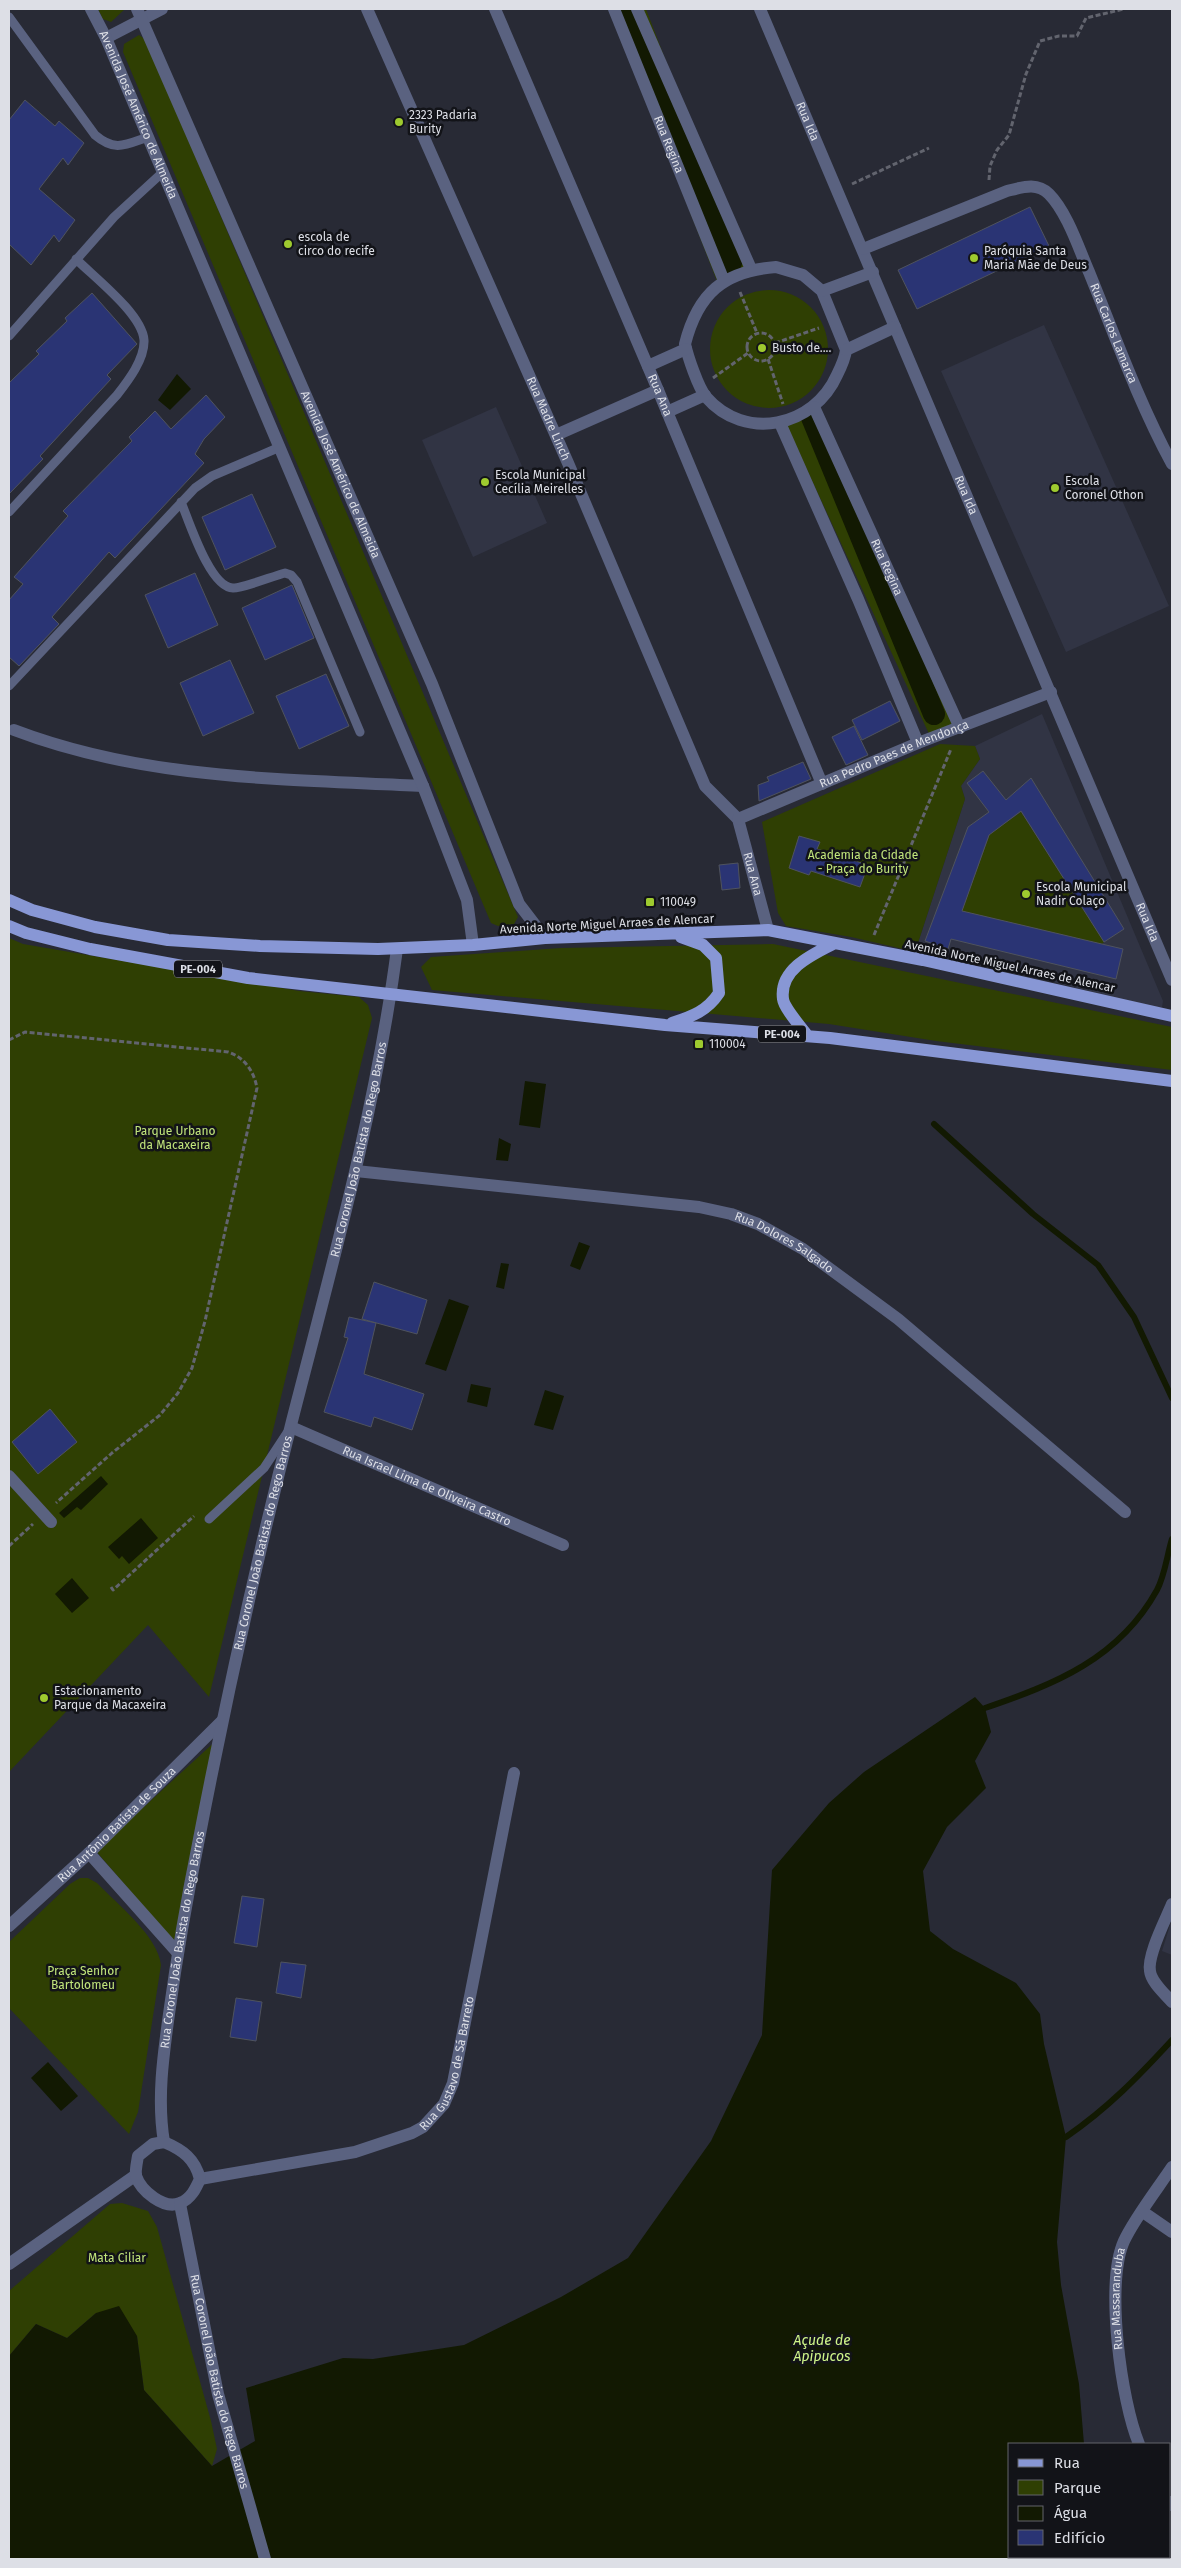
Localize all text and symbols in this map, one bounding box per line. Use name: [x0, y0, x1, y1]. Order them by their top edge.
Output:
street label: Avenida José Américo de Almeida: [96, 28, 180, 201]
street label: Rua Ida: [793, 100, 822, 143]
place label: 2323 Padaria Burity: [409, 108, 477, 136]
street label: Rua Regina: [651, 114, 687, 175]
marker: 2323 Padaria Burity: [393, 116, 405, 128]
place label: escola de circo do recife: [298, 230, 375, 258]
marker: escola de circo do recife: [282, 238, 294, 250]
place label: Paróquia Santa Maria Mãe de Deus: [984, 244, 1087, 272]
marker: Paróquia Santa Maria Mãe de Deus: [968, 252, 980, 264]
street label: Rua Carlos Lamarca: [1087, 281, 1140, 386]
place label: Busto de....: [772, 341, 831, 355]
marker: Busto de....: [756, 342, 768, 354]
street label: Rua Ana: [645, 372, 675, 418]
street label: Rua Madre Linch: [524, 375, 573, 463]
street label: Avenida José Américo de Almeida: [298, 389, 383, 560]
place label: Escola Municipal Cecília Meirelles: [495, 468, 586, 496]
street label: Rua Ida: [952, 473, 981, 517]
place label: Escola Coronel Othon: [1065, 474, 1144, 502]
marker: Escola Municipal Cecília Meirelles: [479, 476, 491, 488]
marker: Escola Coronel Othon: [1049, 482, 1061, 494]
street label: Rua Regina: [868, 537, 906, 598]
street label: Rua Pedro Paes de Mendonça: [817, 717, 971, 791]
park label: Academia da Cidade - Praça do Burity: [808, 848, 918, 876]
street label: Rua Ana: [740, 851, 765, 897]
place label: Escola Municipal Nadir Colaço: [1036, 880, 1127, 908]
marker: Escola Municipal Nadir Colaço: [1020, 888, 1032, 900]
place label: 110049: [660, 895, 696, 909]
marker: 110049: [644, 896, 656, 908]
street label: Rua Ida: [1133, 900, 1162, 944]
street label: Avenida Norte Miguel Arraes de Alencar: [500, 911, 715, 937]
street label: Avenida Norte Miguel Arraes de Alencar: [904, 937, 1117, 995]
road number: PE-004: [174, 961, 222, 978]
road number: PE-004: [758, 1026, 806, 1042]
place label: 110004: [709, 1037, 746, 1051]
marker: 110004: [693, 1038, 705, 1050]
street label: Rua Coronel João Batista do Rego Barros: [328, 1040, 389, 1259]
park label: Parque Urbano da Macaxeira: [134, 1124, 216, 1152]
street label: Rua Dolores Salgado: [733, 1209, 836, 1276]
street label: Rua Coronel João Batista do Rego Barros: [231, 1434, 295, 1652]
street label: Rua Israel Lima de Oliveira Castro: [340, 1443, 513, 1529]
place label: Estacionamento Parque da Macaxeira: [54, 1684, 166, 1712]
marker: Estacionamento Parque da Macaxeira: [38, 1692, 50, 1704]
street label: Rua Antônio Batista de Souza: [55, 1764, 179, 1885]
street label: Rua Coronel João Batista do Rego Barros: [157, 1830, 207, 2049]
park label: Praça Senhor Bartolomeu: [47, 1964, 119, 1992]
street label: Rua Gustavo de Sá Barreto: [416, 1995, 477, 2133]
street label: Rua Massaranduba: [1108, 2246, 1128, 2351]
park label: Mata Ciliar: [88, 2251, 146, 2265]
street label: Rua Coronel João Batista do Rego Barros: [187, 2273, 252, 2491]
water label: Açude de Apipucos: [792, 2332, 851, 2365]
legend: [1008, 2443, 1171, 2558]
text: Rua: [1054, 2454, 1080, 2472]
text: Parque: [1054, 2479, 1101, 2497]
text: Água: [1054, 2504, 1087, 2522]
text: Edifício: [1054, 2529, 1105, 2547]

